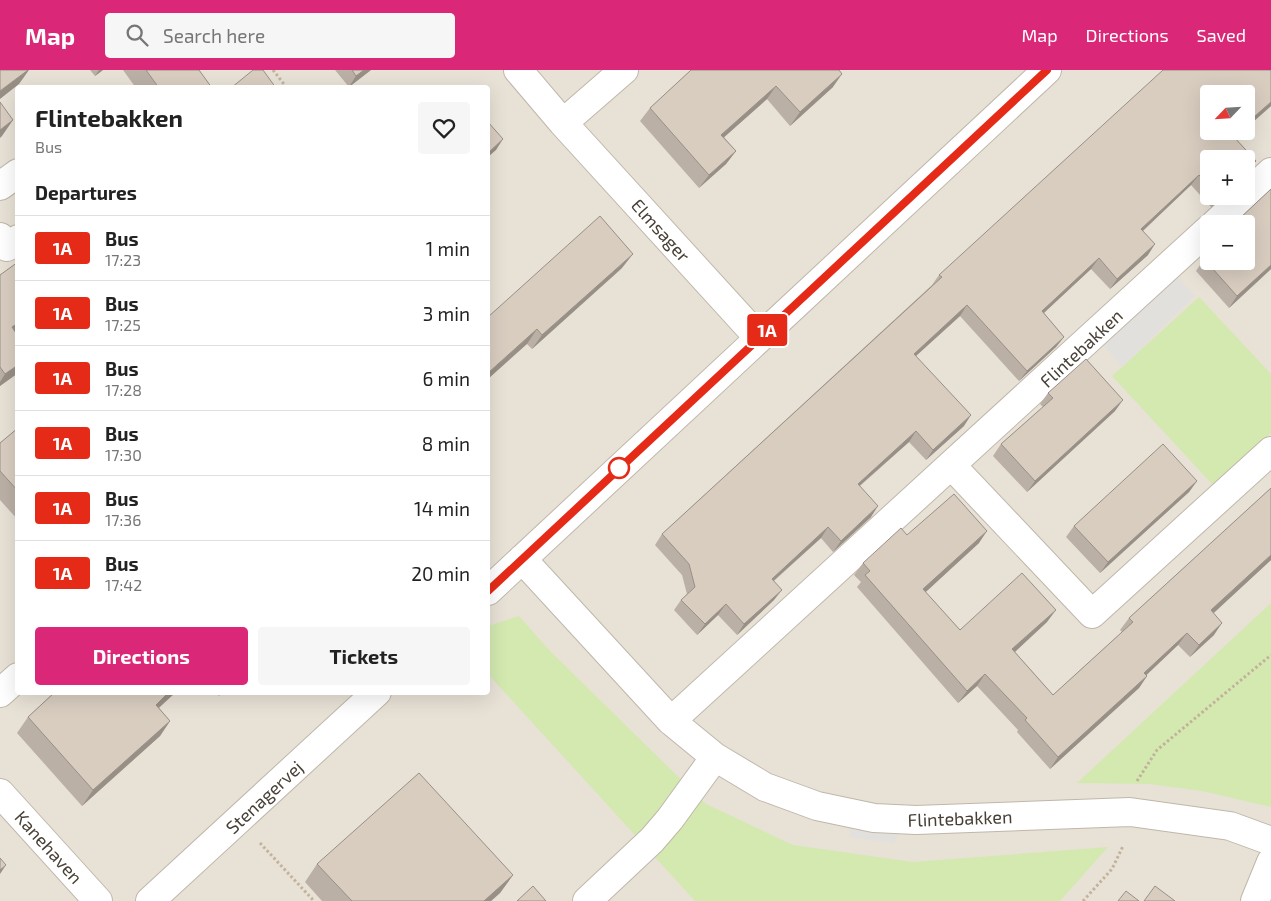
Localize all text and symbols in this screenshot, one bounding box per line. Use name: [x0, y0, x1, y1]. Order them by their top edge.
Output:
search box: [105, 13, 455, 58]
text: Map: [25, 21, 75, 50]
icon: search: [123, 21, 151, 49]
text: Search here: [163, 24, 265, 47]
text: Map: [1021, 24, 1058, 46]
text: Directions: [1086, 24, 1169, 46]
text: Saved: [1197, 24, 1246, 46]
north arrow: [1200, 85, 1255, 140]
map controls: [1200, 85, 1255, 270]
button: heart: [418, 102, 470, 154]
text: Flintebakken: [35, 103, 183, 132]
text: Bus: [35, 137, 62, 156]
button: +: [1200, 150, 1255, 205]
text: Departures: [35, 181, 137, 204]
street label: Elmsager: [627, 194, 695, 266]
button: −: [1200, 215, 1255, 270]
text: Bus: [105, 227, 139, 250]
text: 1A: [53, 237, 72, 259]
text: 1 min: [426, 237, 470, 260]
text: 17:23: [105, 250, 141, 269]
text: Bus: [105, 292, 139, 315]
text: 1A: [53, 302, 72, 324]
text: 3 min: [423, 302, 470, 325]
street label: Flintebakken: [1035, 304, 1127, 392]
line badge: 1A: [744, 314, 790, 346]
text: 17:25: [105, 315, 141, 334]
text: 1A: [757, 319, 777, 341]
text: Bus: [105, 357, 139, 380]
text: 1A: [53, 367, 72, 389]
text: 6 min: [422, 367, 470, 390]
text: 17:28: [105, 380, 142, 399]
text: Bus: [105, 422, 139, 445]
text: 1A: [53, 432, 72, 454]
text: 8 min: [422, 432, 470, 455]
text: 17:30: [105, 445, 142, 464]
unlabelled marker: [608, 457, 630, 479]
text: Bus: [105, 487, 139, 510]
text: 1A: [53, 497, 72, 519]
text: 14 min: [414, 497, 470, 520]
text: 17:36: [105, 510, 141, 529]
text: Bus: [105, 552, 139, 575]
text: 1A: [53, 562, 72, 584]
text: 20 min: [411, 562, 470, 585]
text: 17:42: [105, 575, 142, 594]
button: Directions: [35, 627, 248, 685]
button: Tickets: [258, 627, 470, 685]
street label: Stenagervej: [221, 756, 307, 838]
street label: Flintebakken: [907, 805, 1013, 831]
street label: Kanehaven: [11, 806, 87, 888]

